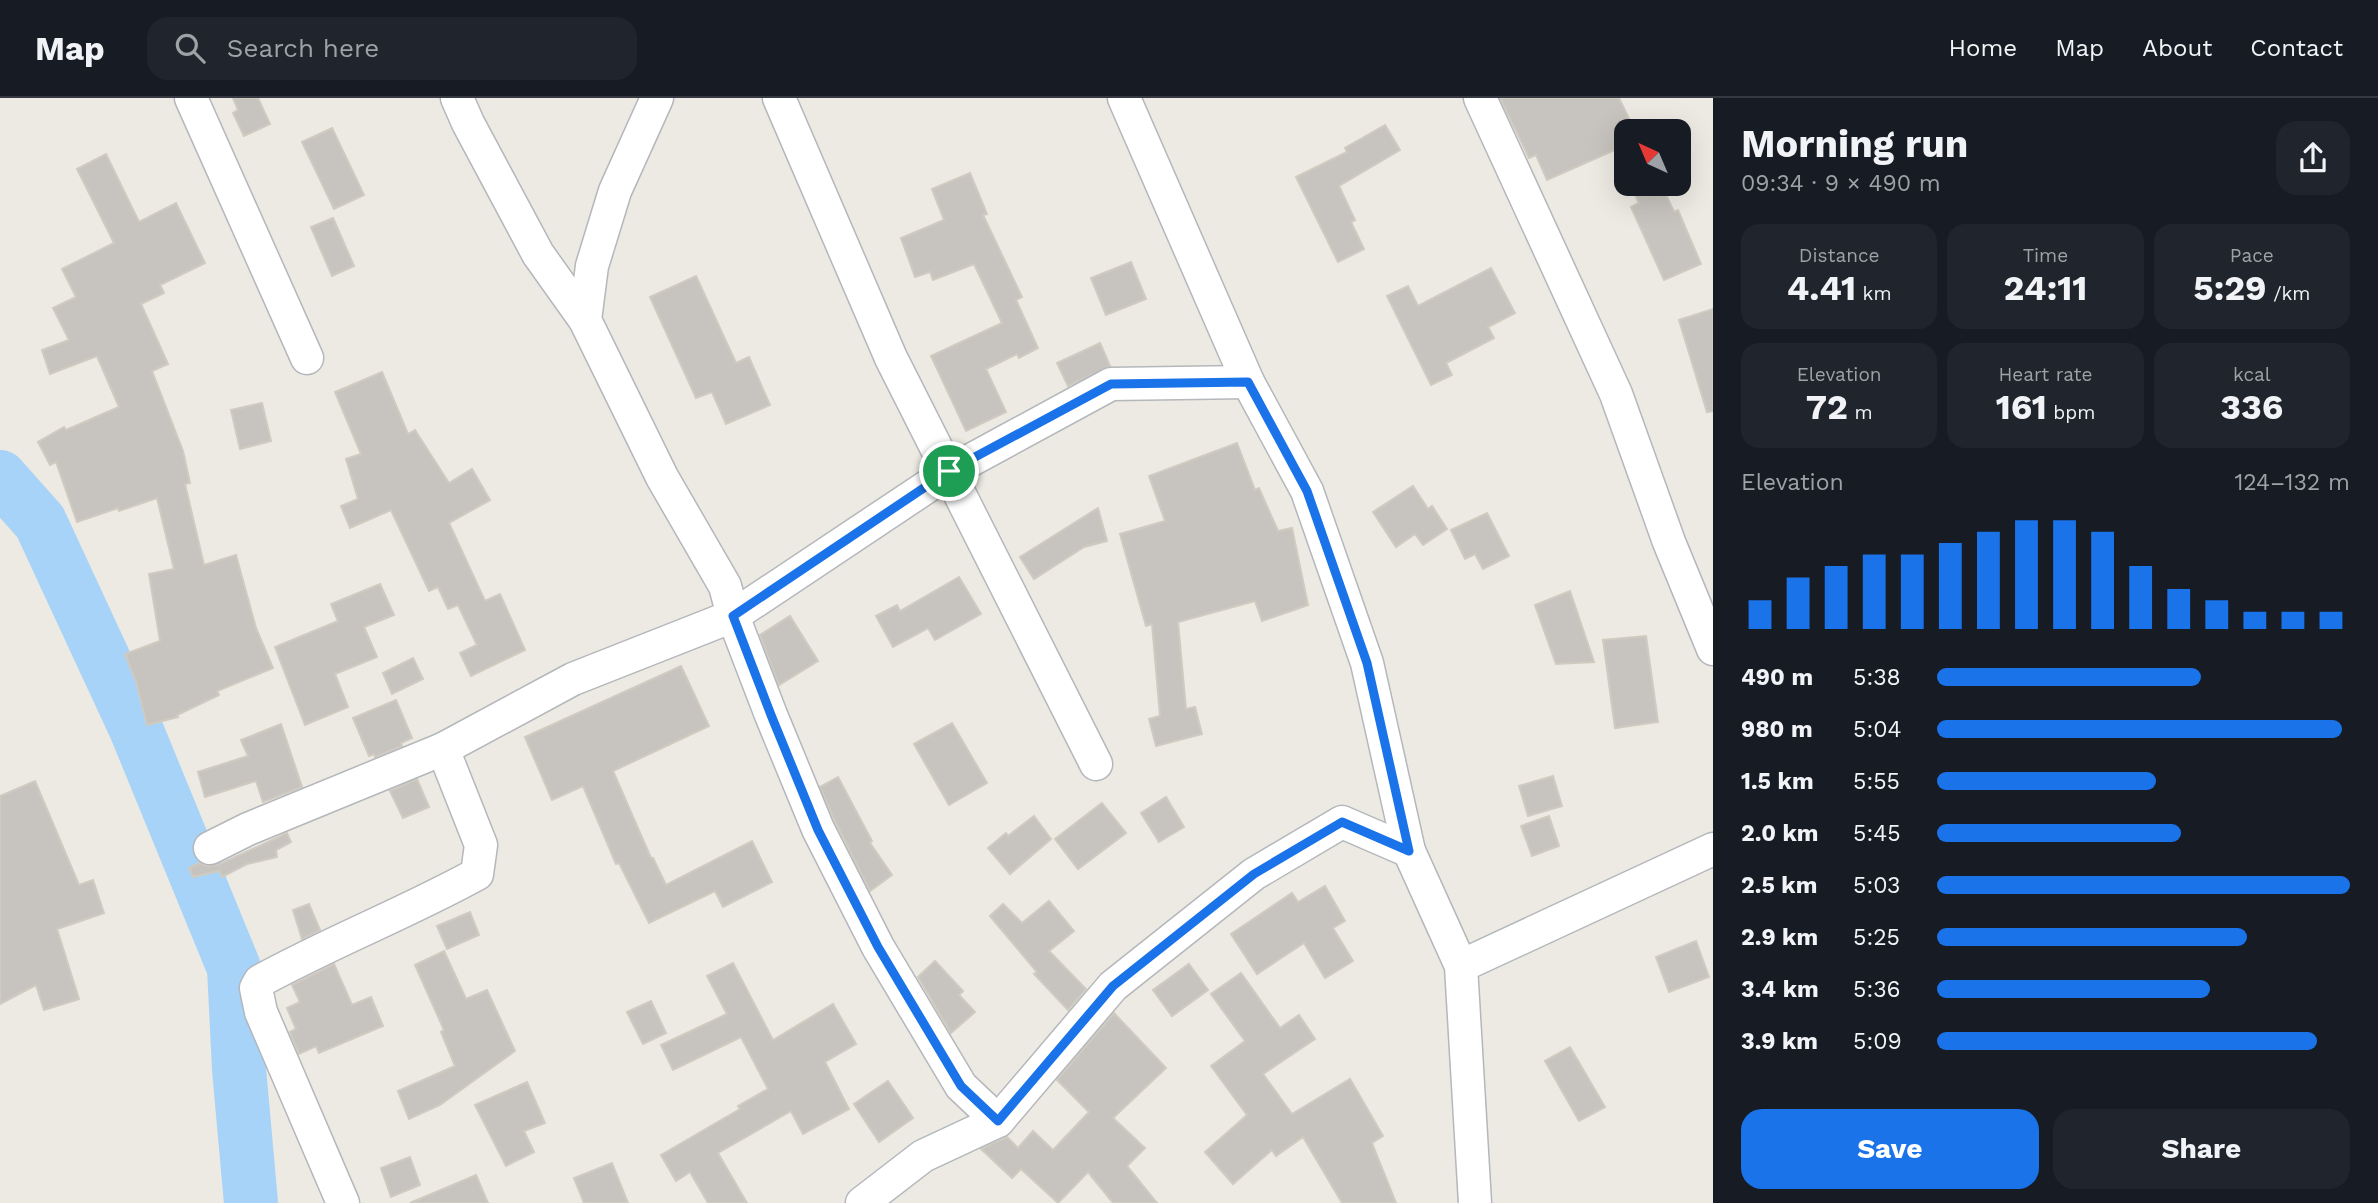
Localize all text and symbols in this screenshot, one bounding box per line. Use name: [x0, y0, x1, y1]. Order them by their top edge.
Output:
search box: [147, 17, 637, 80]
text: Map: [35, 29, 105, 68]
icon: search: [171, 29, 209, 67]
text: Search here: [227, 33, 379, 63]
text: Home: [1949, 34, 2017, 62]
text: Map: [2055, 34, 2104, 62]
text: About: [2142, 34, 2212, 62]
text: Contact: [2250, 34, 2343, 62]
north arrow: [1614, 119, 1690, 196]
map controls: [1614, 119, 1691, 196]
button: share: [2276, 121, 2350, 195]
text: Morning run: [1741, 122, 1968, 166]
text: 09:34 · 9 × 490 m: [1741, 170, 1941, 197]
text: Distance: [1799, 244, 1880, 267]
text: Time: [2023, 244, 2068, 267]
text: Pace: [2230, 244, 2274, 267]
text: 4.41: [1787, 267, 1856, 309]
text: 24:11: [2004, 267, 2087, 309]
text: 5:29: [2193, 267, 2267, 309]
text: km: [1856, 282, 1892, 305]
text: /km: [2267, 282, 2310, 305]
text: Elevation: [1797, 363, 1882, 386]
text: Heart rate: [1999, 363, 2092, 386]
text: kcal: [2233, 363, 2271, 386]
text: 72: [1806, 386, 1848, 428]
text: 161: [1996, 386, 2047, 428]
text: 336: [2220, 386, 2283, 428]
text: m: [1848, 401, 1873, 424]
text: bpm: [2047, 401, 2095, 424]
pin: [919, 441, 979, 501]
icon: arrive: [930, 452, 968, 490]
text: Elevation: [1741, 469, 1844, 496]
text: 124–132 m: [2234, 469, 2350, 496]
text: 490 m: [1741, 664, 1813, 691]
text: 5:38: [1853, 664, 1901, 691]
text: 980 m: [1741, 716, 1813, 743]
text: 5:04: [1853, 716, 1902, 743]
text: 1.5 km: [1741, 768, 1814, 795]
text: 5:55: [1853, 768, 1900, 795]
text: 2.0 km: [1741, 820, 1819, 847]
text: 5:45: [1853, 820, 1901, 847]
text: 2.5 km: [1741, 872, 1817, 899]
text: 5:03: [1853, 872, 1900, 899]
text: 2.9 km: [1741, 924, 1818, 951]
text: 5:25: [1853, 924, 1900, 951]
text: 3.4 km: [1741, 976, 1819, 1003]
text: 5:36: [1853, 976, 1901, 1003]
text: 3.9 km: [1741, 1028, 1818, 1055]
text: 5:09: [1853, 1028, 1902, 1055]
button: Save: [1741, 1109, 2039, 1189]
button: Share: [2053, 1109, 2350, 1189]

